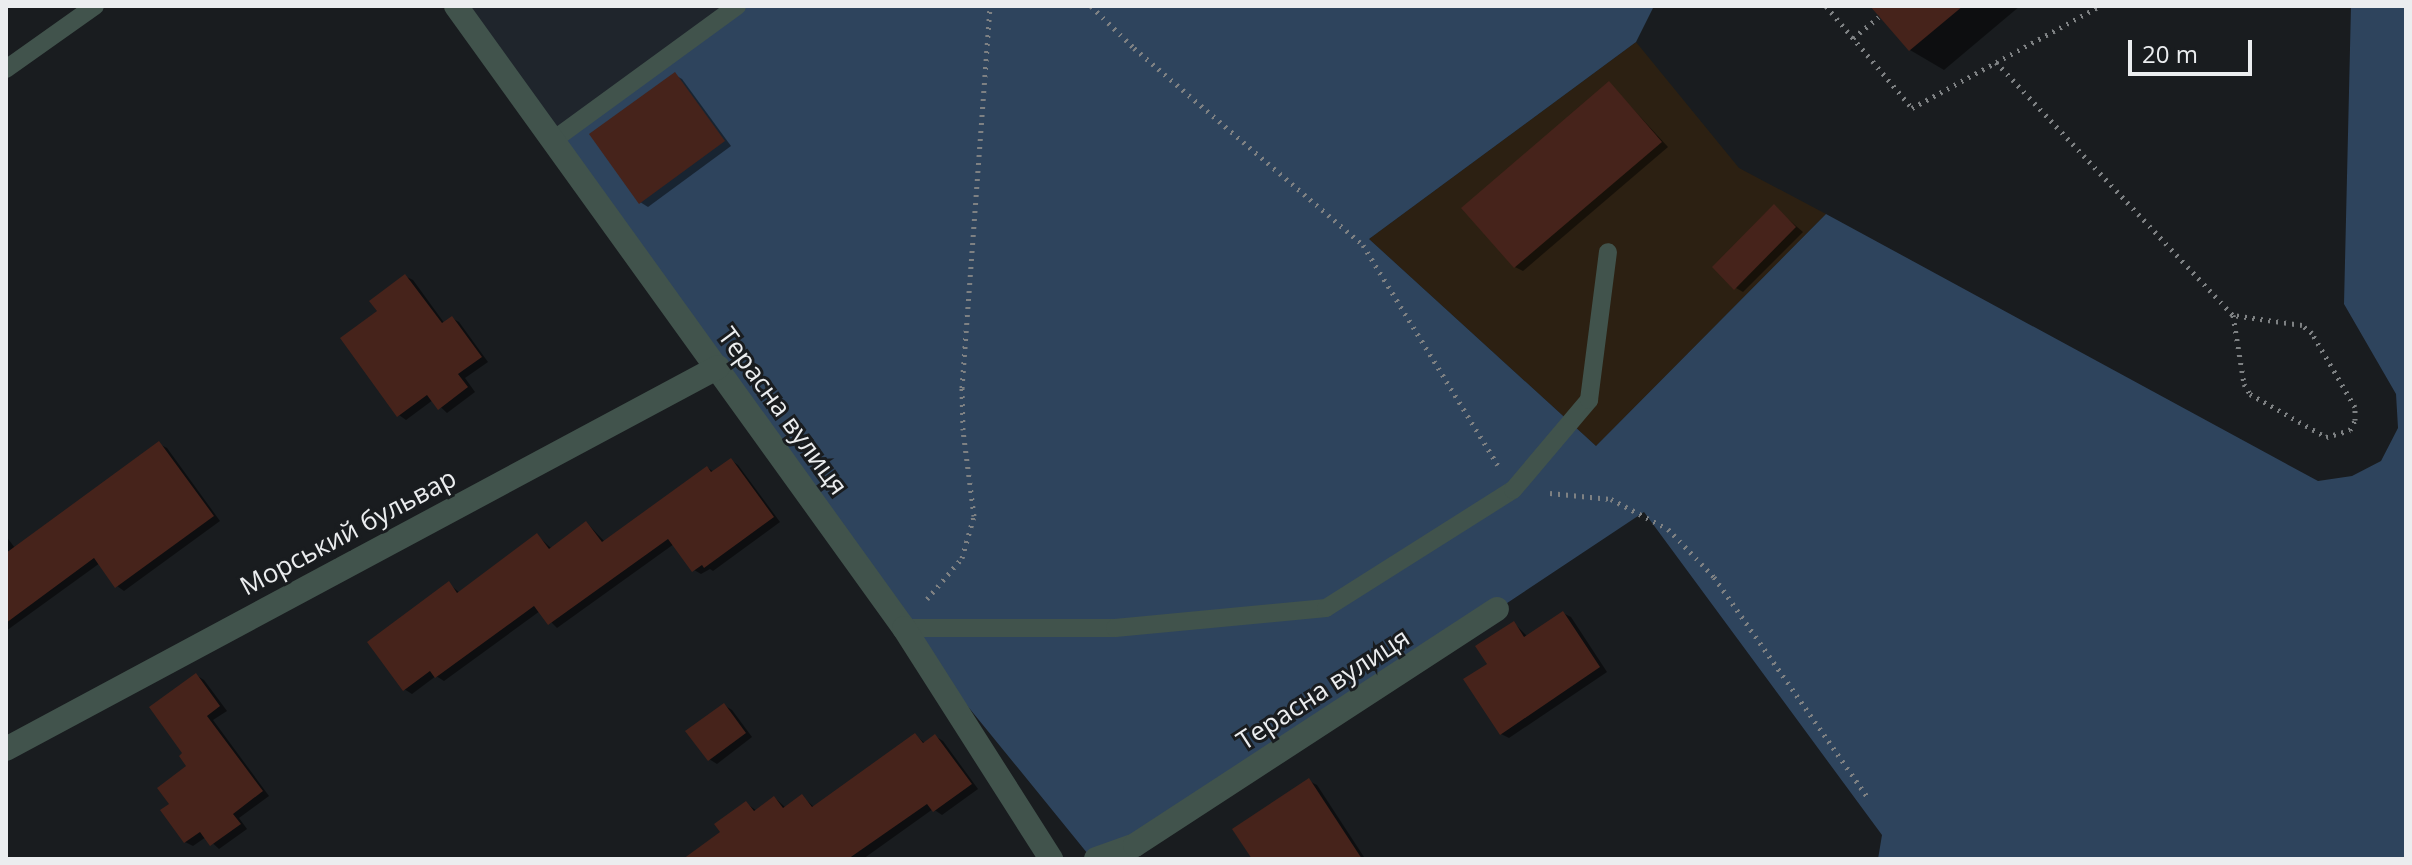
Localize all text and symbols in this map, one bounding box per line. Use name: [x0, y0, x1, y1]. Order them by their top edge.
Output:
scale bar: [2132, 24, 2256, 74]
text: 20 m: [2142, 37, 2198, 70]
street label: Терасна вулиця: [712, 321, 854, 501]
street label: Морський бульвар: [235, 462, 461, 602]
street label: Терасна вулиця: [1231, 622, 1415, 756]

